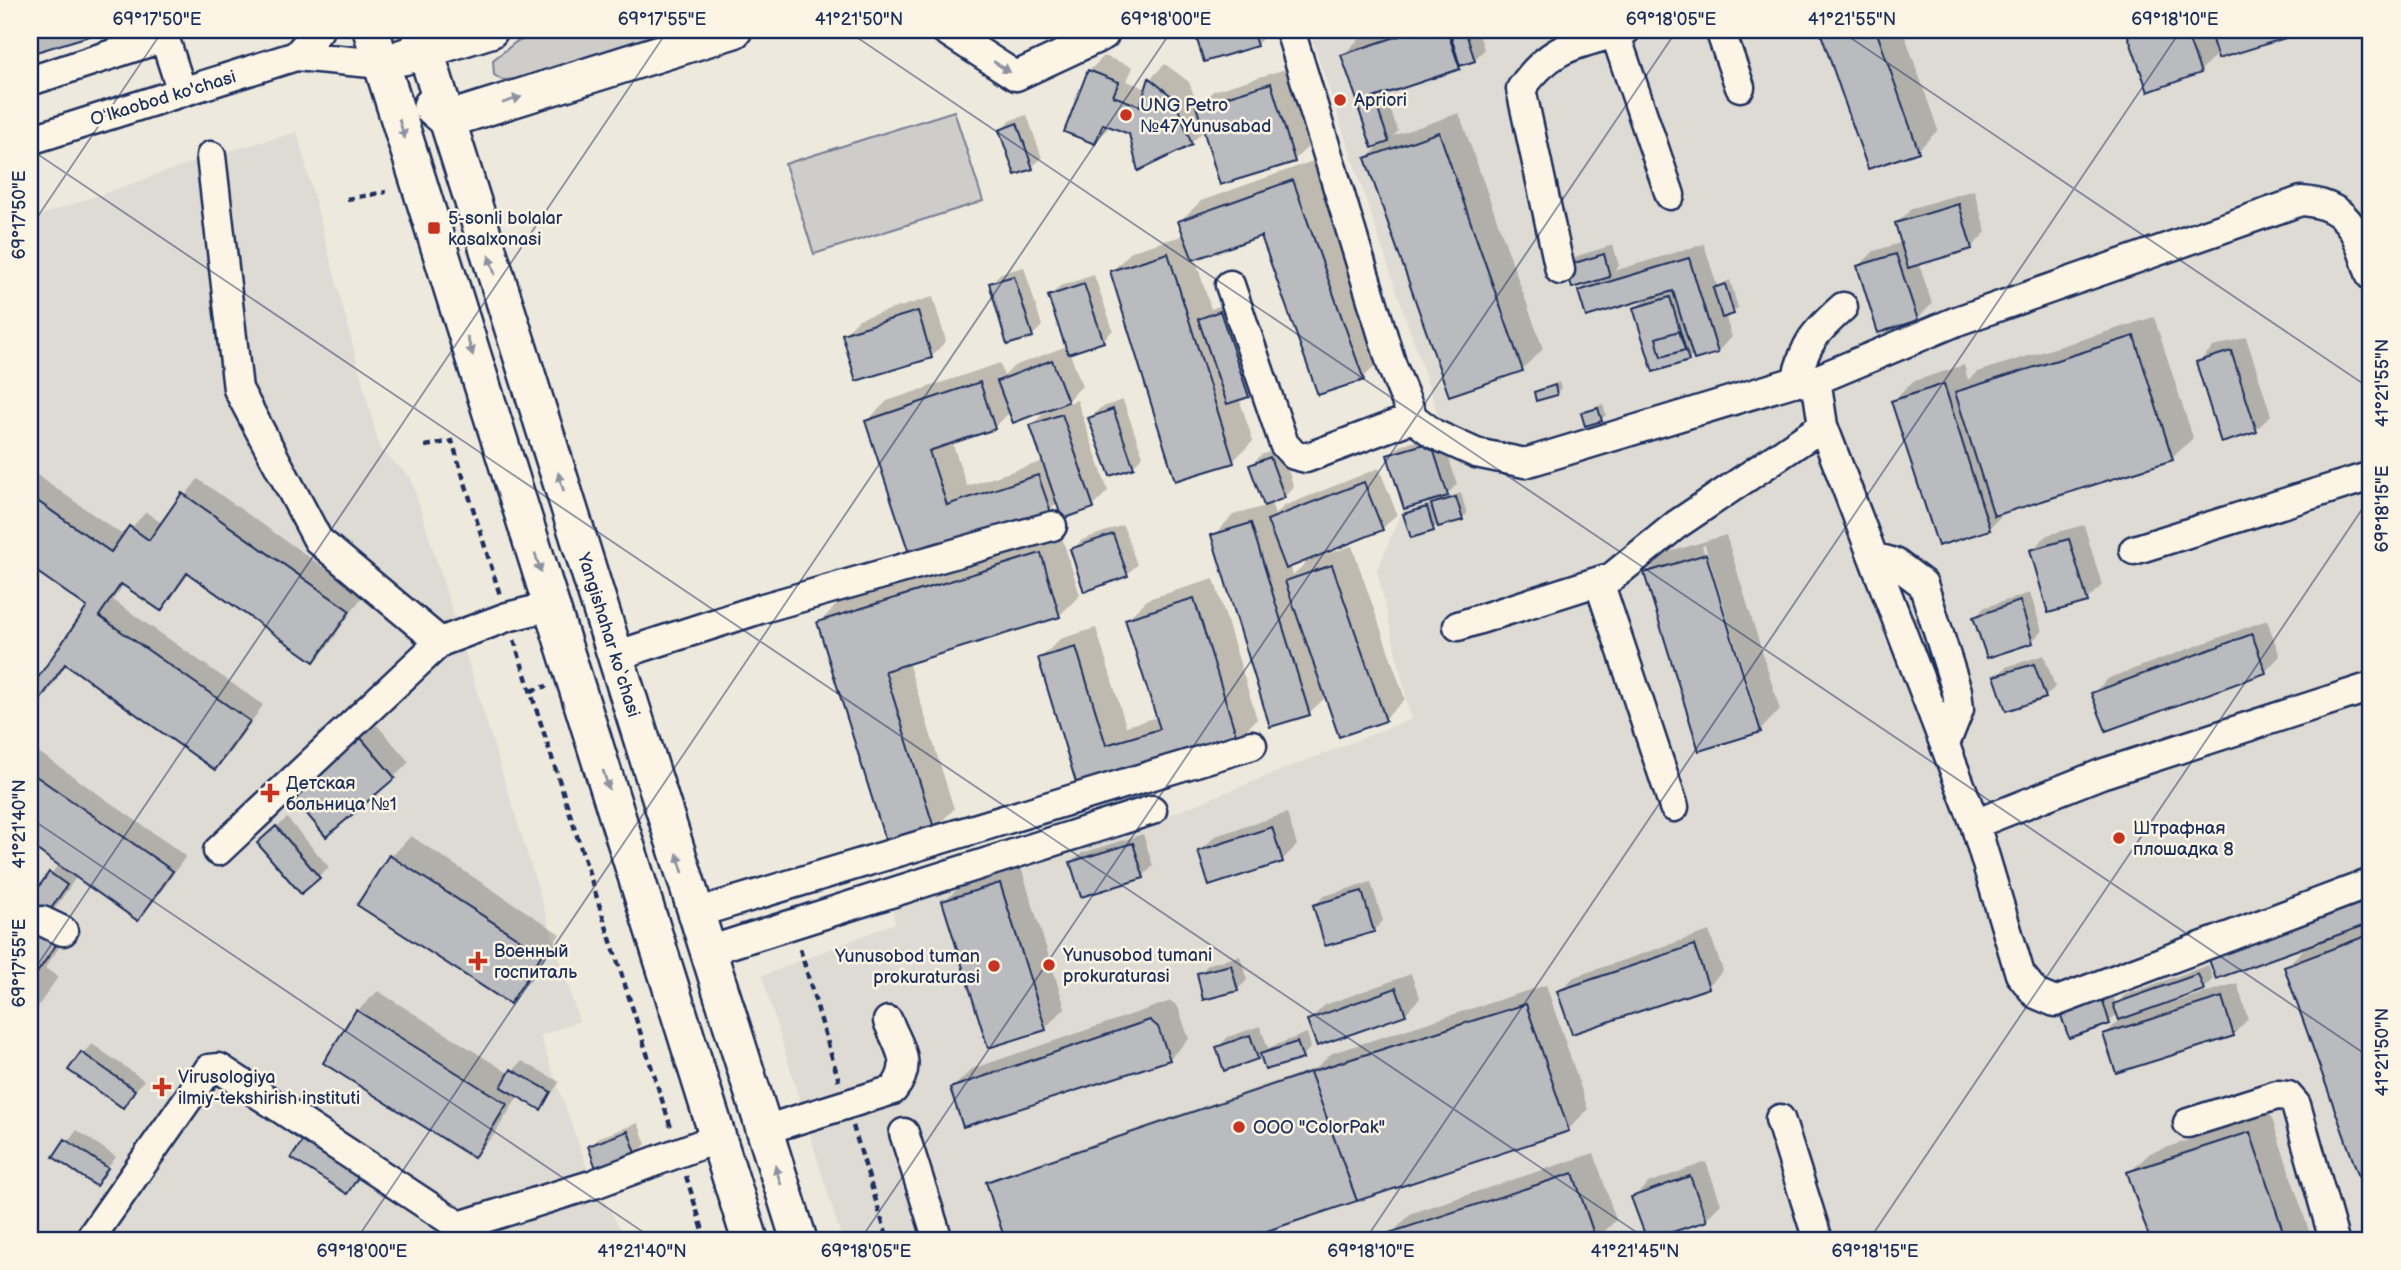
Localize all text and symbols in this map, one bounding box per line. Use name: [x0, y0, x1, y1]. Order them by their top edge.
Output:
text: 69°17'50"E: [112, 9, 202, 30]
text: 69°17'55"E: [618, 9, 707, 30]
text: 41°21'50"N: [815, 9, 903, 30]
text: 69°18'00"E: [1121, 9, 1212, 30]
text: 69°18'05"E: [1626, 9, 1716, 30]
text: 41°21'55"N: [1808, 9, 1896, 30]
text: 69°18'10"E: [2131, 9, 2219, 30]
one-way arrow: [993, 60, 1011, 74]
street label: Oʻlkaobod ko'chasi: [88, 66, 239, 131]
place label: Apriori: [1354, 90, 1407, 111]
marker: Apriori: [1332, 92, 1348, 108]
one-way arrow: [502, 94, 523, 104]
place label: UNG Petro №47 Yunusabad: [1140, 95, 1271, 137]
marker: UNG Petro №47 Yunusabad: [1118, 107, 1134, 123]
one-way arrow: [398, 118, 408, 139]
text: 69°17'50"E: [9, 170, 30, 260]
place label: 5-sonli bolalar kasalxonasi: [448, 208, 563, 250]
marker: 5-sonli bolalar kasalxonasi: [426, 220, 442, 236]
one-way arrow: [487, 255, 497, 276]
one-way arrow: [466, 336, 476, 357]
text: 41°21'55"N: [2372, 339, 2393, 427]
text: 69°18'15"E: [2372, 465, 2393, 553]
one-way arrow: [555, 472, 565, 493]
street label: Yangishahar ko‘chasi: [573, 549, 644, 720]
one-way arrow: [534, 553, 544, 574]
one-way arrow: [602, 770, 612, 791]
place label: Детская больница №1: [286, 773, 397, 815]
text: 41°21'40"N: [9, 779, 30, 869]
marker: Детская больница №1: [260, 783, 280, 803]
place label: Штрафная плошадка 8: [2133, 818, 2234, 860]
marker: Штрафная плошадка 8: [2111, 830, 2127, 846]
one-way arrow: [674, 852, 685, 873]
text: 69°17'55"E: [9, 918, 30, 1007]
place label: Военный госпиталь: [494, 941, 577, 983]
place label: Yunusobod tumani prokuraturasi: [1062, 945, 1212, 987]
place label: Yunusobod tuman prokuraturasi: [834, 946, 980, 988]
marker: Военный госпиталь: [468, 951, 488, 971]
marker: Yunusobod tumani prokuraturasi: [1041, 957, 1057, 973]
marker: Yunusobod tuman prokuraturasi: [986, 958, 1002, 974]
text: 41°21'50"N: [2372, 1008, 2393, 1096]
place label: Virusologiya ilmiy-tekshirish instituti: [178, 1067, 360, 1109]
marker: Virusologiya ilmiy-tekshirish instituti: [152, 1077, 172, 1097]
place label: OOO "ColorPak": [1253, 1117, 1385, 1138]
marker: OOO "ColorPak": [1231, 1119, 1247, 1135]
one-way arrow: [772, 1164, 783, 1185]
text: 69°18'00"E: [317, 1241, 408, 1262]
text: 41°21'40"N: [597, 1241, 687, 1262]
text: 69°18'05"E: [821, 1241, 911, 1262]
text: 69°18'10"E: [1327, 1241, 1415, 1262]
text: 41°21'45"N: [1590, 1241, 1680, 1262]
text: 69°18'15"E: [1831, 1241, 1919, 1262]

